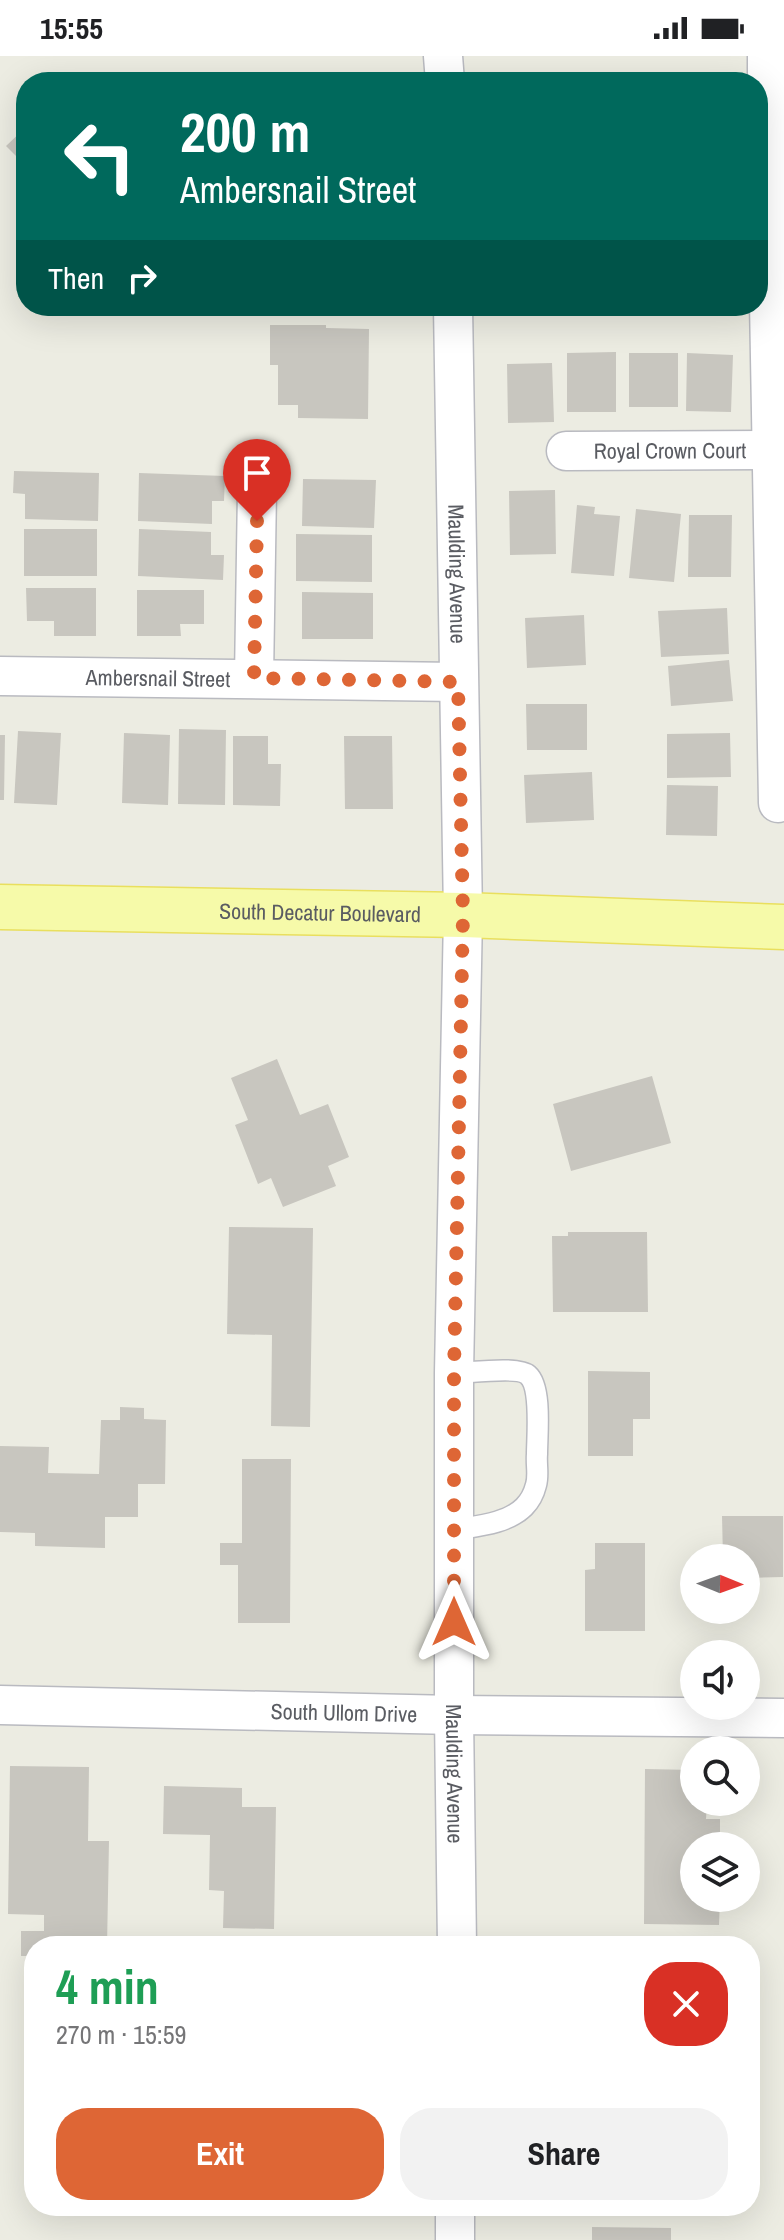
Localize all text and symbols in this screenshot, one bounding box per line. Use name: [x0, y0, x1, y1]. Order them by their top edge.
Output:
text: 15:55: [40, 8, 103, 48]
text: 200 m: [180, 94, 310, 169]
icon: left: [48, 104, 152, 208]
text: Ambersnail Street: [180, 166, 416, 214]
icon: right: [120, 256, 164, 300]
text: Then: [48, 258, 104, 298]
street label: Royal Crown Court: [594, 435, 746, 466]
pin: [223, 439, 291, 521]
icon: arrive: [235, 451, 279, 495]
street label: Maulding Avenue: [441, 504, 474, 644]
street label: Ambersnail Street: [84, 662, 230, 694]
street label: South Decatur Boulevard: [219, 896, 421, 929]
north arrow: [680, 1544, 760, 1624]
map controls: [680, 1544, 760, 1912]
position arrow: [412, 1580, 496, 1664]
button: sound: [680, 1640, 760, 1720]
street label: South Ullom Drive: [270, 1696, 418, 1729]
street label: Maulding Avenue: [439, 1704, 471, 1844]
button: search: [680, 1736, 760, 1816]
button: layers: [680, 1832, 760, 1912]
text: 4 min: [56, 1954, 159, 2019]
button: close: [644, 1962, 728, 2046]
text: 270 m · 15:59: [56, 2017, 186, 2052]
button: Exit: [56, 2108, 384, 2200]
button: Share: [400, 2108, 728, 2200]

